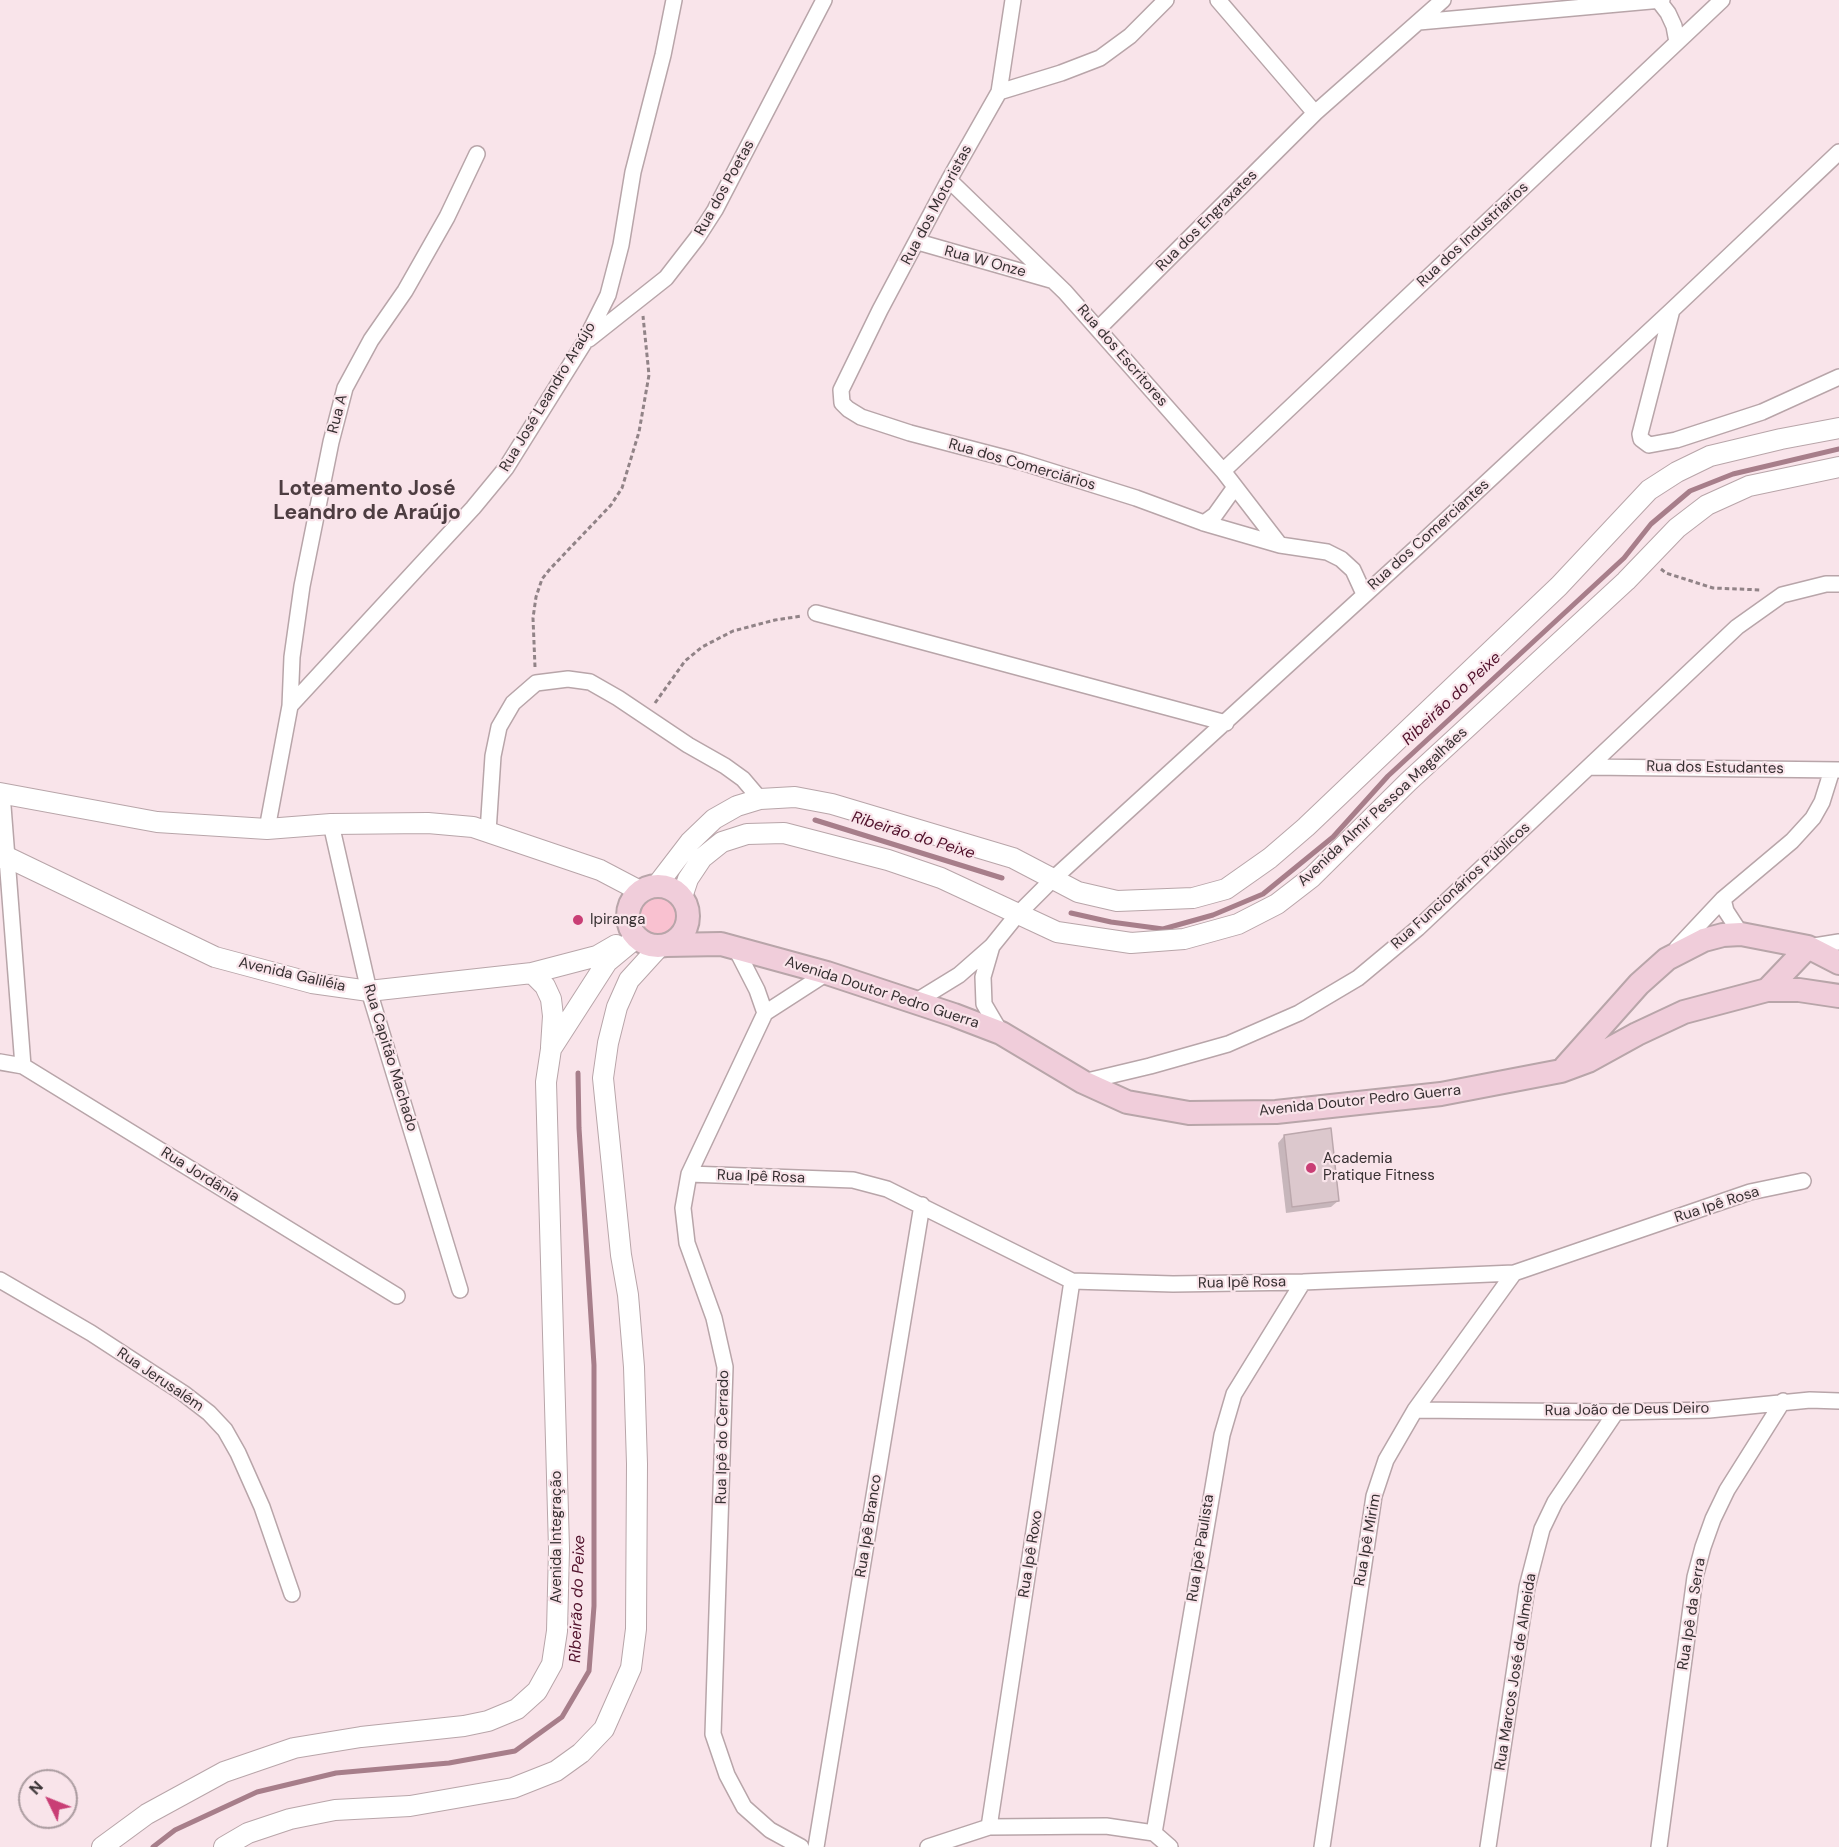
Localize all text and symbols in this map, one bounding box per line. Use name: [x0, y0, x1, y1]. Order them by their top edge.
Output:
street label: Rua dos Poetas: [691, 137, 759, 239]
street label: Rua dos Motoristas: [898, 142, 976, 268]
street label: Rua dos Engraxates: [1153, 167, 1261, 275]
street label: Rua dos Industriarios: [1414, 179, 1532, 291]
street label: Rua W Onze: [942, 242, 1028, 282]
street label: Rua dos Escritores: [1073, 301, 1171, 411]
street label: Rua José Leandro Araújo: [496, 319, 600, 475]
street label: Rua A: [324, 393, 352, 435]
street label: Rua dos Comerciários: [946, 435, 1098, 495]
district label: Loteamento José Leandro de Araújo: [273, 476, 461, 526]
street label: Rua dos Comerciantes: [1365, 476, 1493, 594]
water label: Ribeirão do Peixe: [1399, 648, 1505, 750]
street label: Avenida Almir Pessoa Magalhães: [1295, 724, 1471, 890]
street label: Rua dos Estudantes: [1646, 758, 1784, 778]
water label: Ribeirão do Peixe: [849, 808, 977, 864]
street label: Rua Funcionários Públicos: [1388, 819, 1534, 953]
place label: Ipiranga: [590, 911, 645, 929]
marker: Ipiranga: [571, 913, 585, 927]
street label: Avenida Doutor Pedro Guerra: [783, 953, 981, 1033]
street label: Avenida Galiléia: [237, 954, 347, 996]
street label: Rua Capitão Machado: [359, 982, 421, 1134]
street label: Avenida Doutor Pedro Guerra: [1258, 1081, 1462, 1121]
street label: Rua Jordânia: [157, 1144, 243, 1206]
place label: Academia Pratique Fitness: [1323, 1150, 1435, 1185]
marker: Academia Pratique Fitness: [1304, 1161, 1318, 1175]
street label: Rua Ipê Rosa: [717, 1166, 805, 1188]
street label: Rua Ipê Rosa: [1672, 1183, 1762, 1227]
street label: Rua Ipê Rosa: [1198, 1273, 1286, 1293]
street label: Rua Jerusalém: [113, 1344, 207, 1416]
street label: Rua Ipê do Cerrado: [713, 1370, 733, 1504]
street label: Rua João de Deus Deiro: [1545, 1400, 1709, 1420]
street label: Avenida Integração: [548, 1471, 566, 1603]
street label: Rua Ipê Branco: [852, 1473, 886, 1579]
street label: Rua Ipê Mirim: [1351, 1492, 1385, 1588]
street label: Rua Ipê Paulista: [1184, 1493, 1218, 1603]
street label: Rua Ipê Roxo: [1015, 1509, 1047, 1599]
water label: Ribeirão do Peixe: [566, 1535, 590, 1663]
street label: Rua Ipê da Serra: [1674, 1557, 1710, 1671]
street label: Rua Marcos José de Almeida: [1492, 1572, 1540, 1772]
north arrow: [18, 1769, 78, 1829]
text: N: [24, 1776, 48, 1799]

